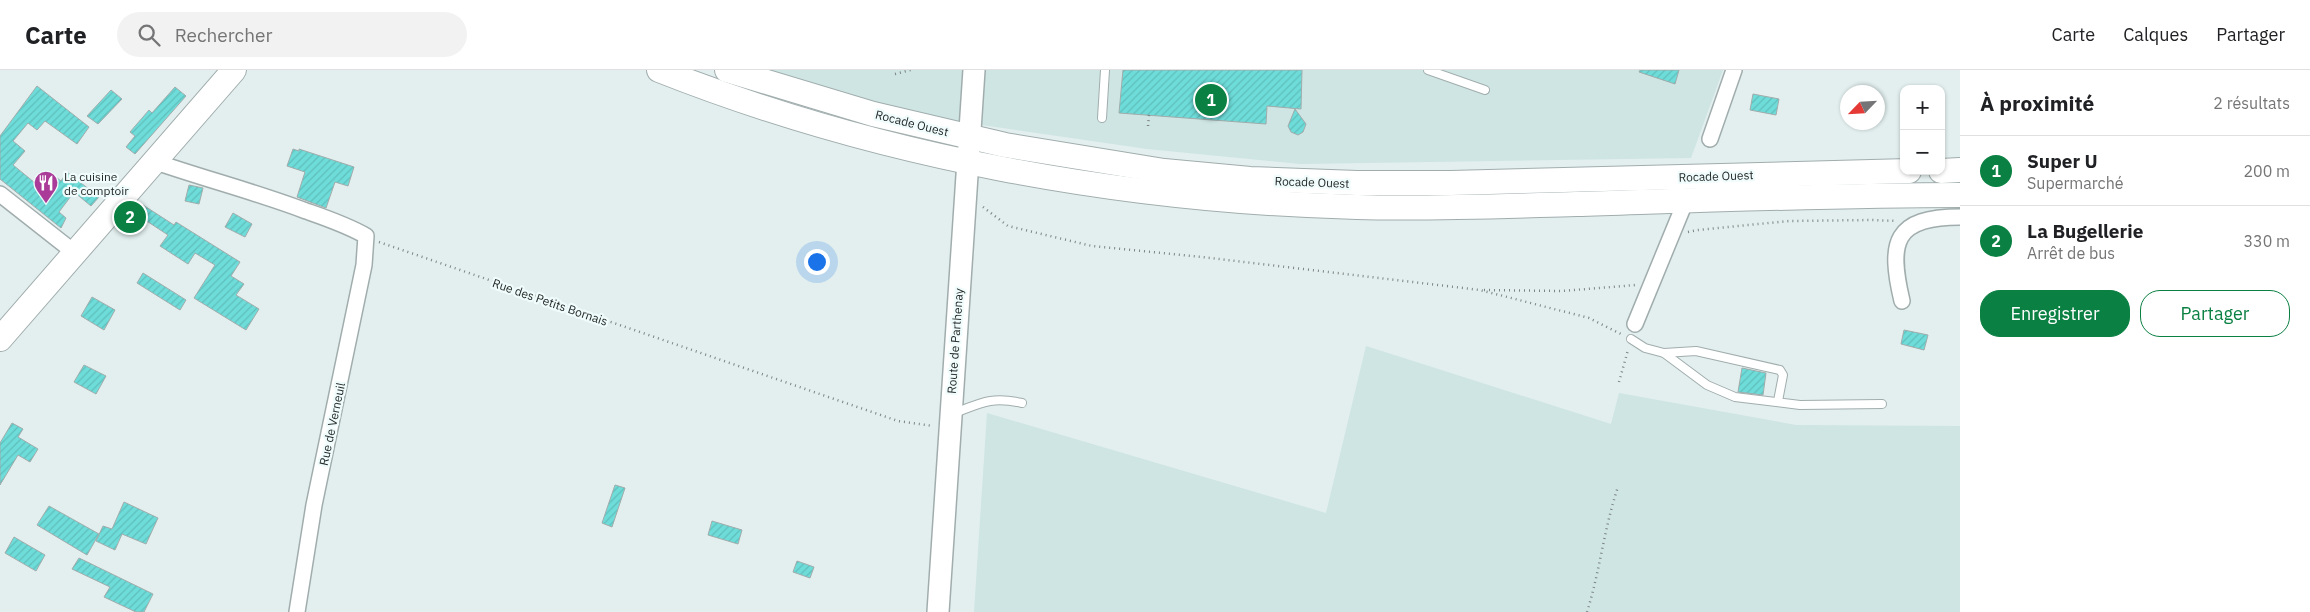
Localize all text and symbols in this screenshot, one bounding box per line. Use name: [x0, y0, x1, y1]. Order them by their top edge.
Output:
search box: [117, 12, 467, 57]
text: Carte: [25, 19, 87, 51]
icon: search: [135, 21, 163, 49]
text: Rechercher: [175, 23, 272, 47]
text: Carte: [2052, 23, 2095, 46]
text: Calques: [2123, 23, 2188, 46]
text: Partager: [2216, 23, 2285, 46]
pin: 1: [1195, 81, 1227, 119]
north arrow: [1840, 85, 1885, 130]
map controls: [1900, 85, 1945, 175]
button: +: [1900, 85, 1945, 130]
text: À proximité: [1980, 89, 2094, 117]
text: 2 résultats: [2213, 93, 2290, 113]
street label: Rocade Ouest: [874, 107, 950, 139]
button: −: [1900, 130, 1945, 175]
text: Super U: [2027, 149, 2098, 173]
text: 1: [1991, 161, 2001, 181]
text: 200 m: [2243, 161, 2290, 181]
street label: Rocade Ouest: [1678, 167, 1754, 185]
place label: La cuisine de comptoir: [64, 169, 129, 198]
restaurant icon: La cuisine de comptoir: [33, 170, 59, 204]
street label: Rocade Ouest: [1274, 173, 1350, 191]
text: Supermarché: [2027, 173, 2124, 193]
pin: 2: [114, 198, 146, 236]
text: La Bugellerie: [2027, 219, 2143, 243]
text: 2: [1991, 231, 2001, 251]
text: 330 m: [2243, 231, 2290, 251]
text: Arrêt de bus: [2027, 243, 2115, 263]
your location: [804, 249, 830, 275]
street label: Rue des Petits Bornais: [490, 275, 610, 329]
street label: Route de Parthenay: [944, 288, 966, 394]
button: Enregistrer: [1980, 290, 2130, 337]
button: Partager: [2140, 290, 2290, 337]
street label: Rue de Verneuil: [316, 381, 348, 467]

